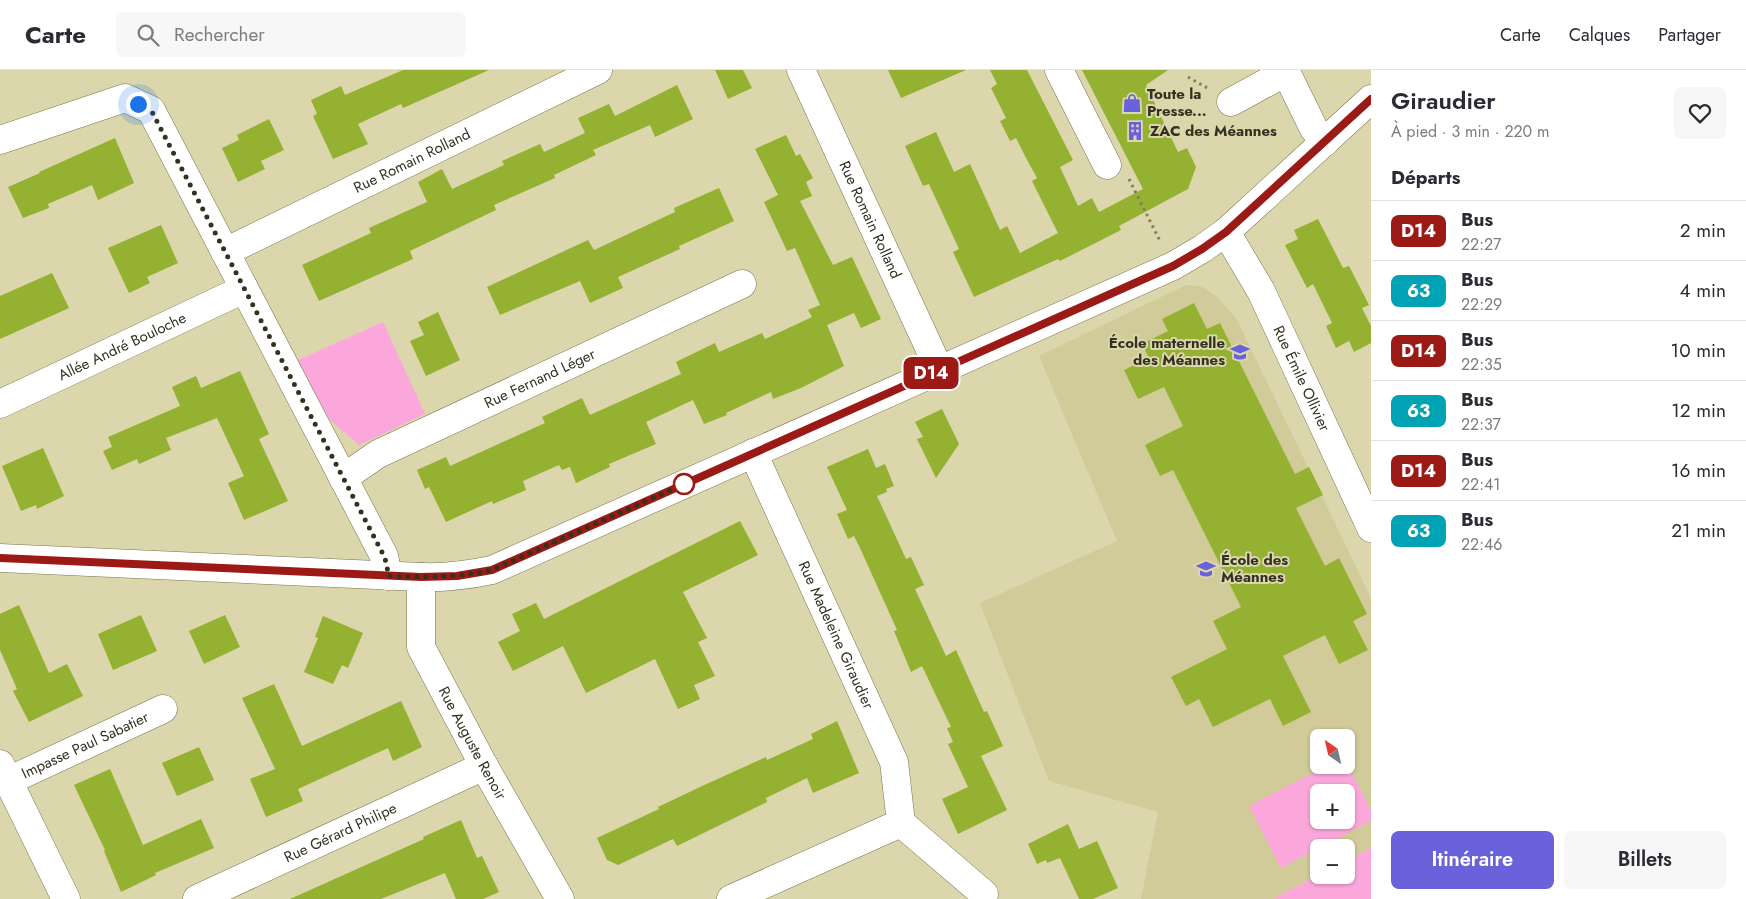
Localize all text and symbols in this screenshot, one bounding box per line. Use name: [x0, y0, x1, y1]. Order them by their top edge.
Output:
search box: [116, 12, 466, 57]
text: Carte: [25, 17, 86, 52]
icon: search: [134, 21, 162, 49]
text: Rechercher: [174, 21, 265, 48]
text: Carte: [1500, 22, 1541, 48]
text: Calques: [1569, 22, 1630, 48]
text: Partager: [1658, 22, 1721, 48]
place label: Toute la Presse...: [1147, 83, 1207, 122]
text: Giraudier: [1391, 83, 1496, 118]
button: heart: [1674, 87, 1726, 139]
your location: [126, 92, 151, 117]
shop icon: Toute la Presse...: [1121, 92, 1143, 114]
building icon: ZAC des Méannes: [1124, 120, 1146, 142]
place label: ZAC des Méannes: [1150, 120, 1277, 142]
text: À pied · 3 min · 220 m: [1391, 120, 1549, 143]
street label: Rue Romain Rolland: [350, 123, 474, 199]
street label: Rue Romain Rolland: [833, 157, 907, 282]
text: Départs: [1391, 164, 1460, 191]
text: Bus: [1461, 206, 1493, 233]
text: 2 min: [1680, 217, 1726, 244]
text: D14: [1401, 218, 1436, 244]
text: 22:27: [1461, 233, 1502, 256]
text: Bus: [1461, 266, 1493, 293]
text: 4 min: [1679, 277, 1726, 304]
text: 63: [1407, 278, 1430, 304]
text: 22:29: [1461, 293, 1502, 316]
street label: Allée André Bouloche: [54, 307, 190, 386]
street label: Rue Émile Ollivier: [1268, 322, 1336, 436]
text: Bus: [1461, 326, 1493, 353]
place label: École maternelle des Méannes: [1109, 332, 1225, 371]
text: 10 min: [1671, 337, 1726, 364]
text: D14: [1401, 338, 1436, 364]
school or university icon: École maternelle des Méannes: [1229, 341, 1251, 363]
street label: Rue Fernand Léger: [481, 343, 600, 414]
text: 22:35: [1461, 353, 1502, 376]
line badge: D14: [902, 357, 960, 389]
text: D14: [914, 360, 948, 386]
text: Bus: [1461, 386, 1493, 413]
text: 12 min: [1671, 397, 1726, 424]
text: 63: [1407, 398, 1430, 424]
text: 22:37: [1461, 413, 1501, 436]
text: Bus: [1461, 446, 1493, 473]
text: 16 min: [1671, 457, 1726, 484]
text: D14: [1401, 458, 1436, 484]
unlabelled marker: [673, 473, 695, 495]
text: 22:41: [1461, 473, 1501, 496]
text: Bus: [1461, 506, 1493, 533]
text: 21 min: [1671, 517, 1726, 544]
text: 63: [1407, 518, 1430, 544]
text: 22:46: [1461, 533, 1503, 556]
place label: École des Méannes: [1221, 549, 1288, 588]
street label: Rue Madeleine Giraudier: [793, 557, 880, 713]
school or university icon: École des Méannes: [1195, 558, 1217, 580]
street label: Rue Auguste Renoir: [433, 683, 512, 804]
street label: Impasse Paul Sabatier: [18, 706, 153, 784]
north arrow: [1310, 729, 1355, 774]
map controls: [1310, 729, 1355, 884]
button: +: [1310, 784, 1355, 829]
street label: Rue Gérard Philipe: [280, 797, 401, 868]
button: Itinéraire: [1391, 831, 1554, 889]
button: Billets: [1564, 831, 1726, 889]
button: −: [1310, 839, 1355, 884]

